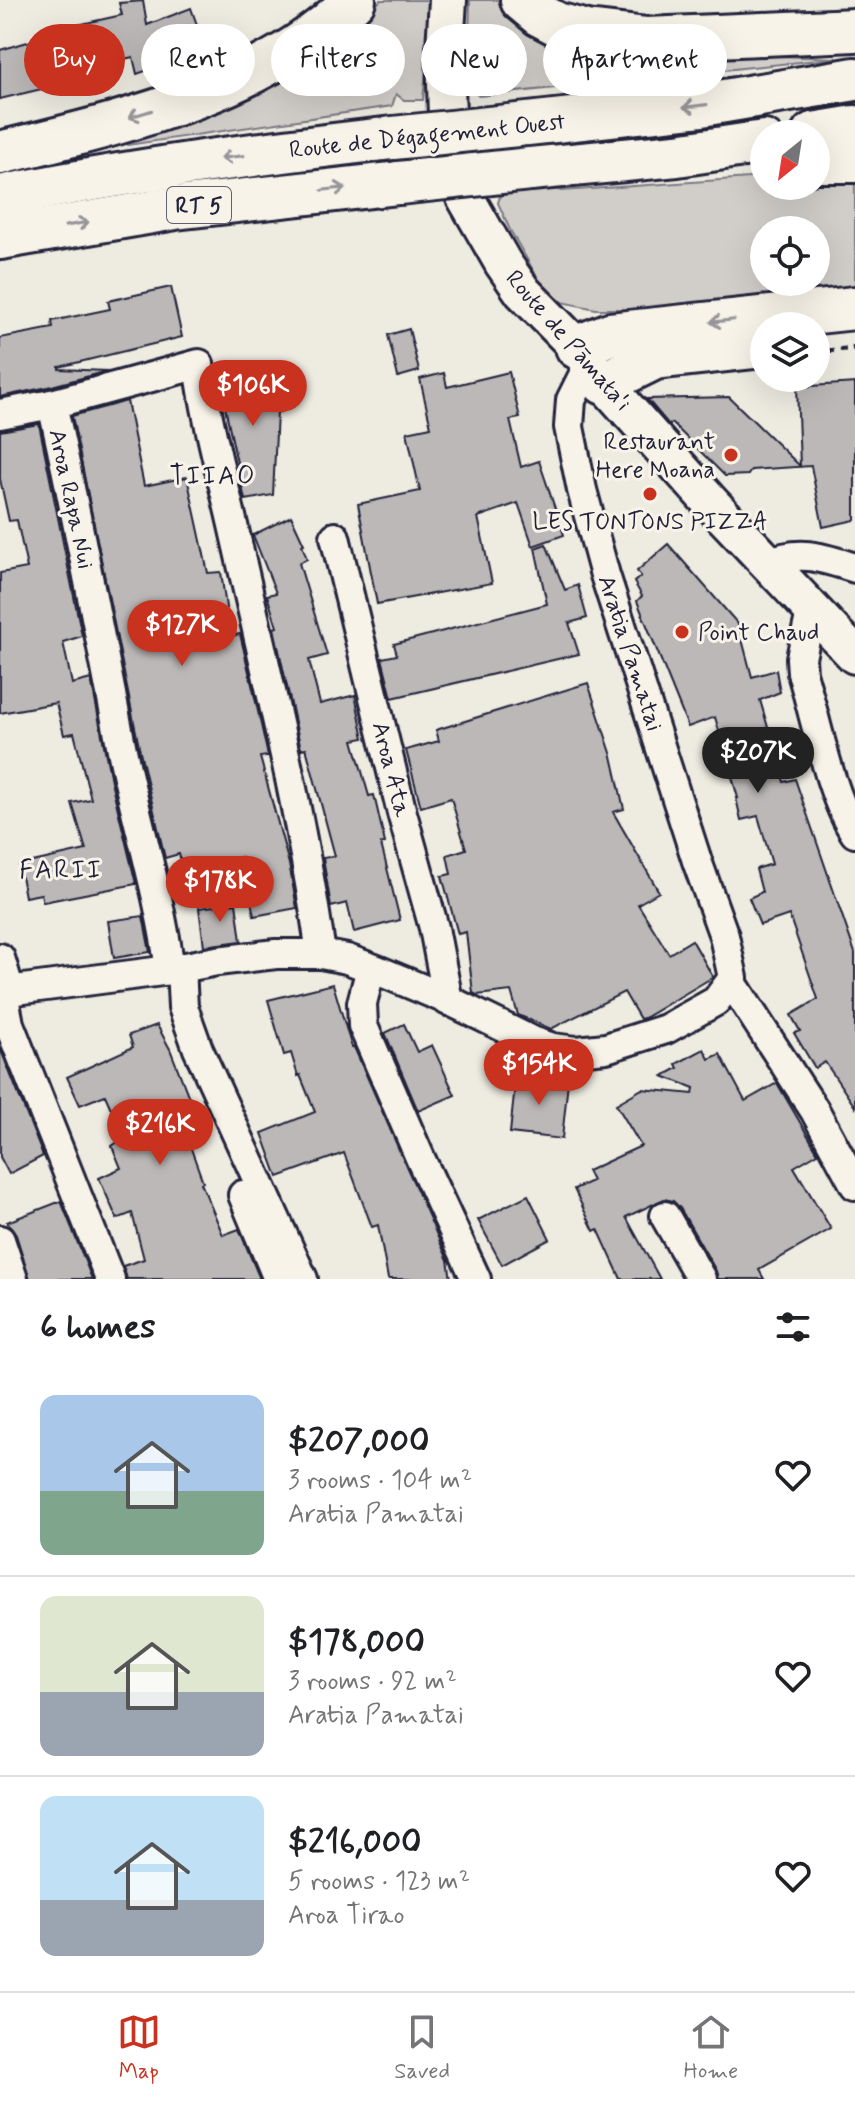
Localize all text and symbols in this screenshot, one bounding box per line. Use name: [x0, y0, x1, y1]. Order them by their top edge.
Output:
chip: Buy: [24, 24, 125, 96]
chip: Rent: [141, 24, 255, 96]
chip: Filters: [271, 24, 405, 96]
chip: New: [421, 24, 527, 96]
chip: Apartment: [543, 24, 727, 96]
one-way arrow: [682, 98, 709, 113]
street label: Route de Dégagement Ouest: [288, 107, 567, 169]
one-way arrow: [127, 108, 152, 123]
north arrow: [750, 120, 830, 200]
map controls: [750, 120, 830, 392]
one-way arrow: [220, 150, 245, 165]
one-way arrow: [320, 182, 347, 197]
road number: RT 5: [167, 187, 231, 223]
one-way arrow: [64, 216, 89, 231]
button: locate: [750, 216, 830, 296]
street label: Route de Pāmata'i: [498, 264, 638, 418]
button: layers: [750, 312, 830, 392]
one-way arrow: [709, 314, 736, 329]
pin: $106K: [197, 360, 309, 428]
text: $106K: [217, 369, 289, 403]
street label: Aroa Rapa Nui: [41, 426, 101, 572]
place label: Restaurant Here Moana: [596, 427, 715, 486]
marker: Restaurant Here Moana: [722, 446, 740, 464]
district label: TIIAO: [169, 460, 257, 494]
marker: LES TONTONS PIZZA: [641, 485, 659, 503]
place label: LES TONTONS PIZZA: [532, 507, 768, 538]
street label: Aratia Pamatai: [590, 571, 669, 735]
pin: $127K: [126, 600, 238, 668]
text: $127K: [145, 609, 219, 643]
place label: Point Chaud: [698, 618, 819, 649]
marker: Point Chaud: [673, 623, 691, 641]
street label: Aroa Ata: [364, 719, 417, 821]
pin: $207K: [702, 727, 814, 795]
text: $207K: [720, 736, 796, 770]
district label: FARII: [19, 854, 103, 888]
pin: $178K: [164, 856, 276, 924]
text: $178K: [184, 865, 256, 899]
pin: $154K: [483, 1039, 595, 1107]
text: $154K: [502, 1048, 576, 1082]
pin: $216K: [104, 1099, 216, 1167]
text: $216K: [125, 1108, 195, 1142]
text: 6 homes: [40, 1305, 155, 1350]
icon: filters: [771, 1305, 815, 1349]
text: $207,000: [288, 1419, 429, 1464]
icon: home: [104, 1427, 200, 1523]
icon: heart: [771, 1453, 815, 1497]
text: 3 rooms · 104 m²: [288, 1464, 472, 1498]
text: Aratia Pamatai: [288, 1498, 464, 1532]
text: $178,000: [288, 1620, 425, 1665]
icon: home: [104, 1628, 200, 1724]
icon: heart: [771, 1654, 815, 1698]
text: 3 rooms · 92 m²: [288, 1665, 457, 1699]
text: Aratia Pamatai: [288, 1699, 464, 1733]
text: $216,000: [288, 1820, 422, 1865]
icon: home: [104, 1828, 200, 1924]
icon: heart: [771, 1854, 815, 1898]
text: 5 rooms · 123 m²: [288, 1865, 470, 1899]
text: Aroa Tirao: [288, 1899, 405, 1933]
tab: Map: [117, 2010, 161, 2086]
tab: Saved: [394, 2010, 450, 2086]
tab: Home: [684, 2010, 738, 2086]

